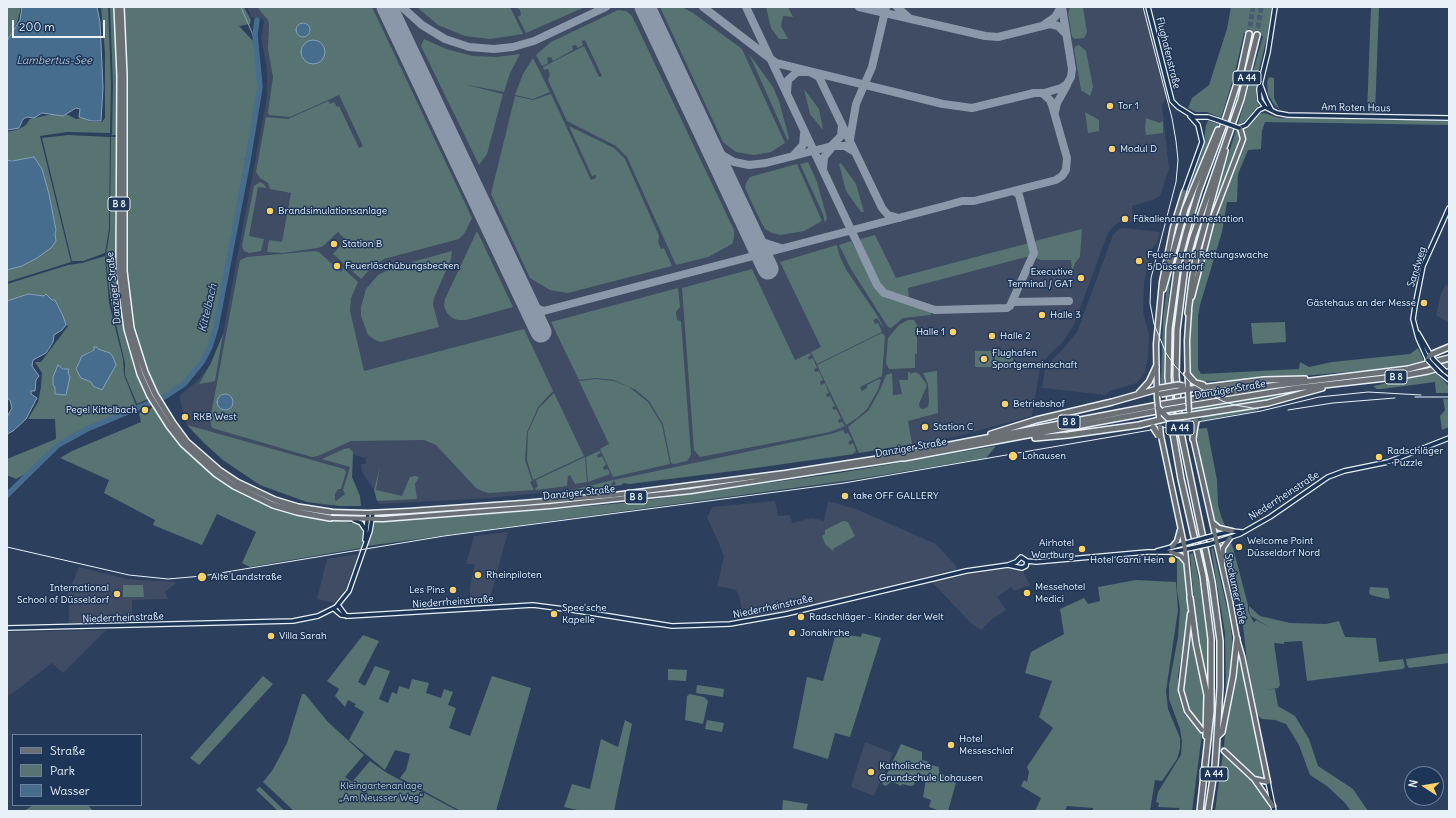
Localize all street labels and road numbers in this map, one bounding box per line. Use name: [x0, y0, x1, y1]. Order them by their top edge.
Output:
street label: Flughafenstraße: [1153, 16, 1183, 90]
road number: A 44: [1233, 71, 1261, 85]
street label: Am Roten Haus: [1321, 101, 1391, 115]
road number: B 8: [108, 197, 130, 211]
street label: Sandweg: [1405, 245, 1429, 289]
street label: Danziger Straße: [104, 251, 124, 325]
road number: B 8: [1385, 370, 1407, 384]
street label: Danziger Straße: [1193, 378, 1267, 402]
road number: B 8: [1058, 415, 1080, 429]
road number: A 44: [1166, 421, 1194, 435]
street label: Danziger Straße: [874, 436, 948, 460]
street label: Niederrheinstraße: [1247, 469, 1321, 523]
street label: Danziger Straße: [542, 483, 616, 503]
road number: B 8: [625, 490, 647, 504]
street label: Stockumer Höfe: [1222, 552, 1248, 626]
street label: Niederrheinstraße: [412, 593, 494, 611]
street label: Niederrheinstraße: [732, 593, 814, 621]
street label: Niederrheinstraße: [82, 611, 164, 625]
road number: A 44: [1200, 767, 1228, 781]

